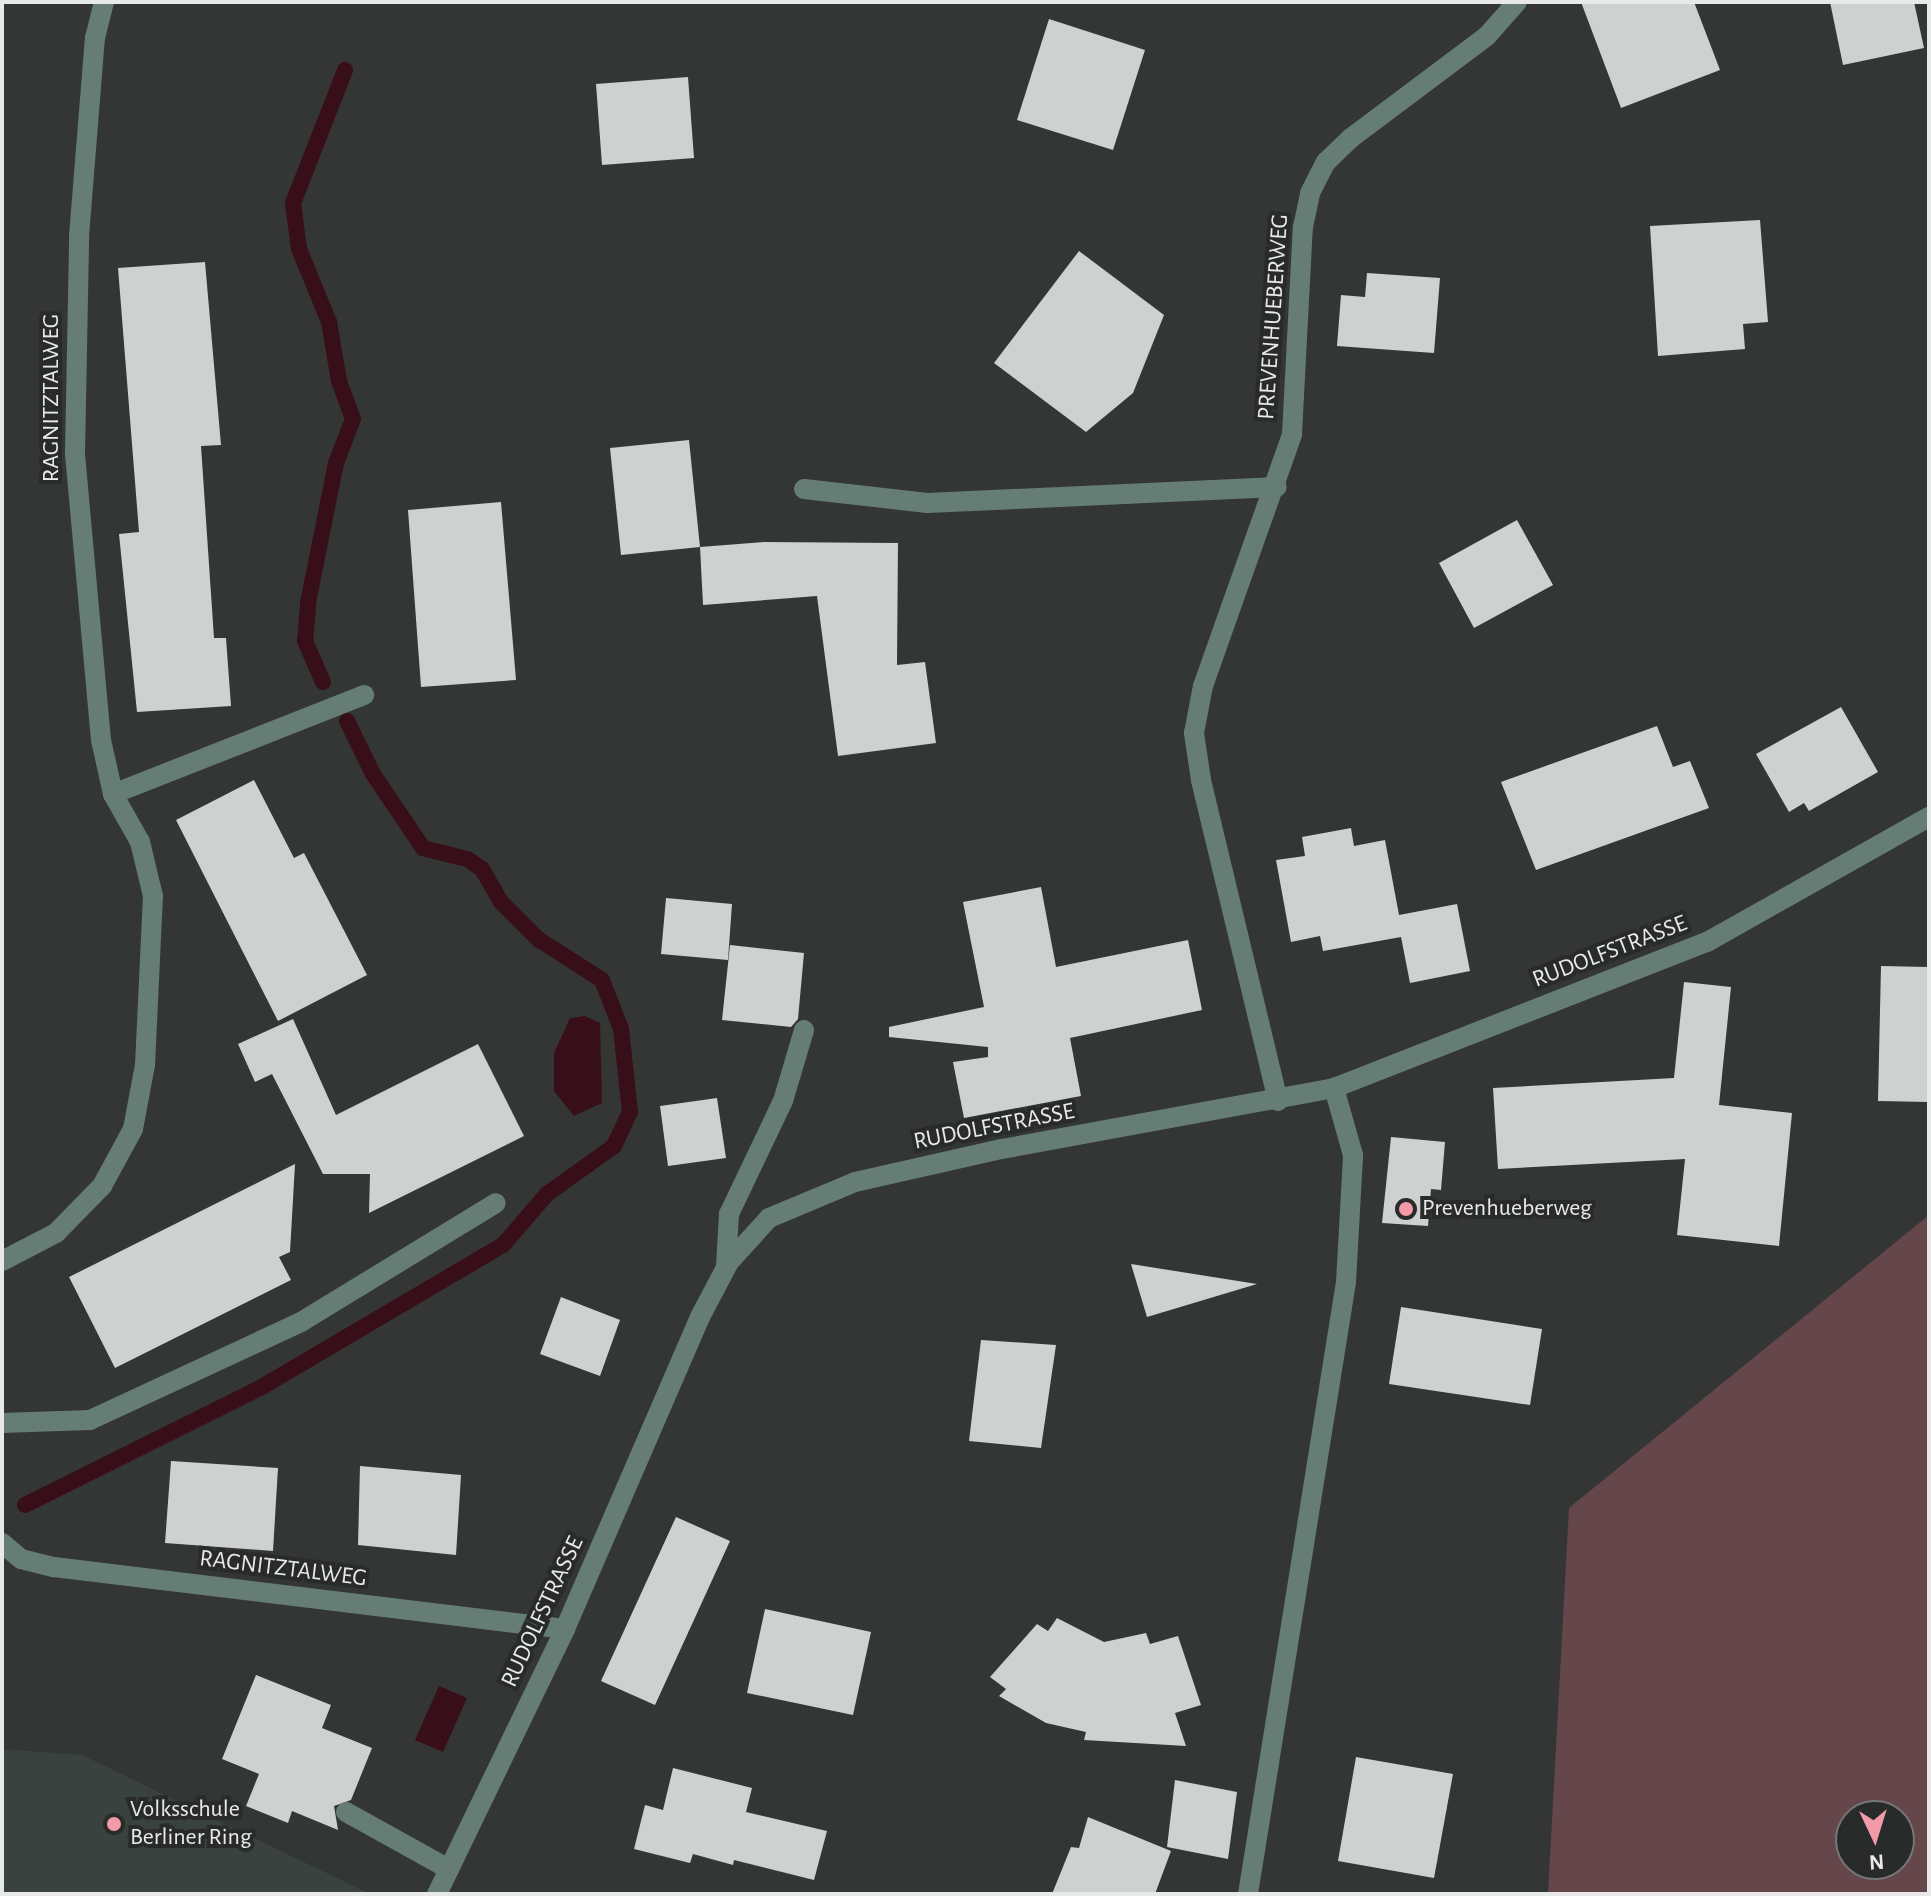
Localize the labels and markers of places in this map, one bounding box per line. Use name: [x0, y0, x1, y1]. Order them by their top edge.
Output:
place label: Prevenhueberweg: [1422, 1195, 1592, 1223]
marker: Prevenhueberweg: [1397, 1200, 1415, 1218]
place label: Volksschule Berliner Ring: [130, 1796, 252, 1852]
marker: Volksschule Berliner Ring: [105, 1815, 123, 1833]

